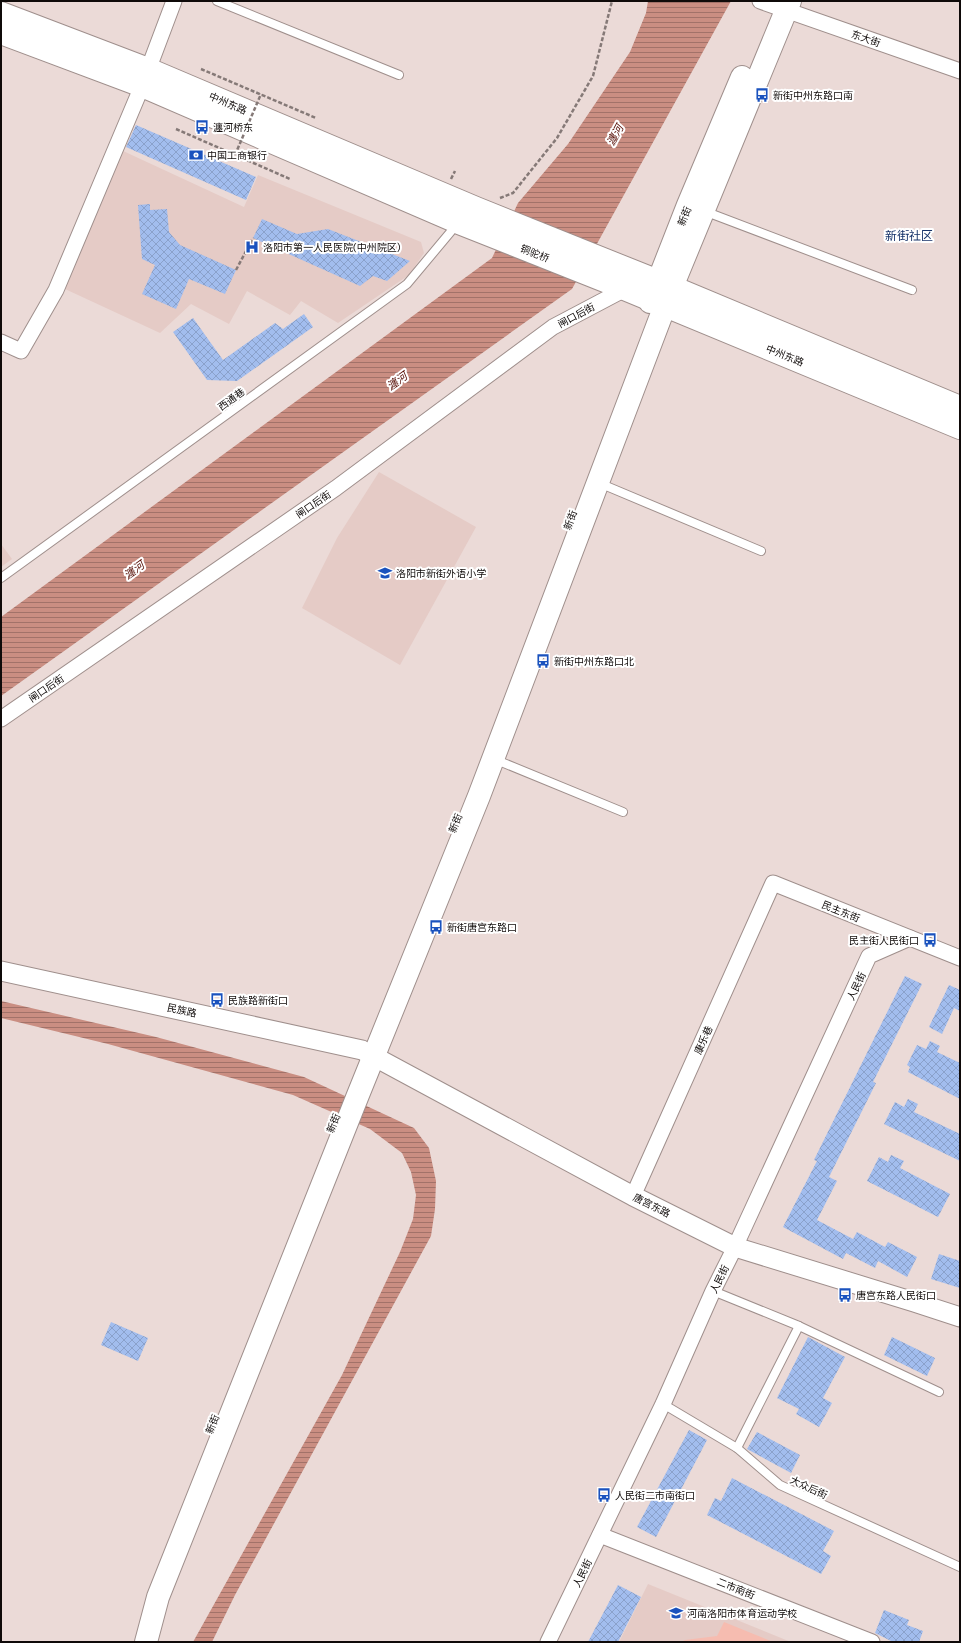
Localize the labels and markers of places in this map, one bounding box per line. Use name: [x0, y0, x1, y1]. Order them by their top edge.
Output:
bus stop icon: 新街中州东路口南: [754, 87, 770, 103]
place label: 新街中州东路口南: [773, 89, 853, 102]
bus stop icon: 瀍河桥东: [194, 119, 210, 135]
place label: 瀍河桥东: [213, 121, 253, 134]
bank icon: 中国工商银行: [188, 147, 204, 163]
place label: 中国工商银行: [207, 149, 267, 162]
hospital icon: 洛阳市第一人民医院(中州院区): [244, 239, 260, 255]
place label: 洛阳市第一人民医院(中州院区): [263, 241, 401, 254]
school or university icon: 洛阳市新街外语小学: [377, 565, 393, 581]
place label: 洛阳市新街外语小学: [396, 567, 486, 580]
bus stop icon: 新街中州东路口北: [535, 653, 551, 669]
place label: 新街中州东路口北: [554, 655, 634, 668]
bus stop icon: 新街唐宫东路口: [428, 919, 444, 935]
place label: 新街唐宫东路口: [447, 921, 517, 934]
bus stop icon: 民主街人民街口: [922, 932, 938, 948]
place label: 民主街人民街口: [849, 934, 919, 947]
bus stop icon: 民族路新街口: [209, 992, 225, 1008]
place label: 民族路新街口: [228, 994, 288, 1007]
bus stop icon: 唐宫东路人民街口: [837, 1287, 853, 1303]
place label: 唐宫东路人民街口: [856, 1289, 936, 1302]
bus stop icon: 人民街二市南街口: [596, 1487, 612, 1503]
place label: 人民街二市南街口: [615, 1489, 695, 1502]
school or university icon: 河南洛阳市体育运动学校: [668, 1605, 684, 1621]
place label: 河南洛阳市体育运动学校: [687, 1607, 797, 1620]

